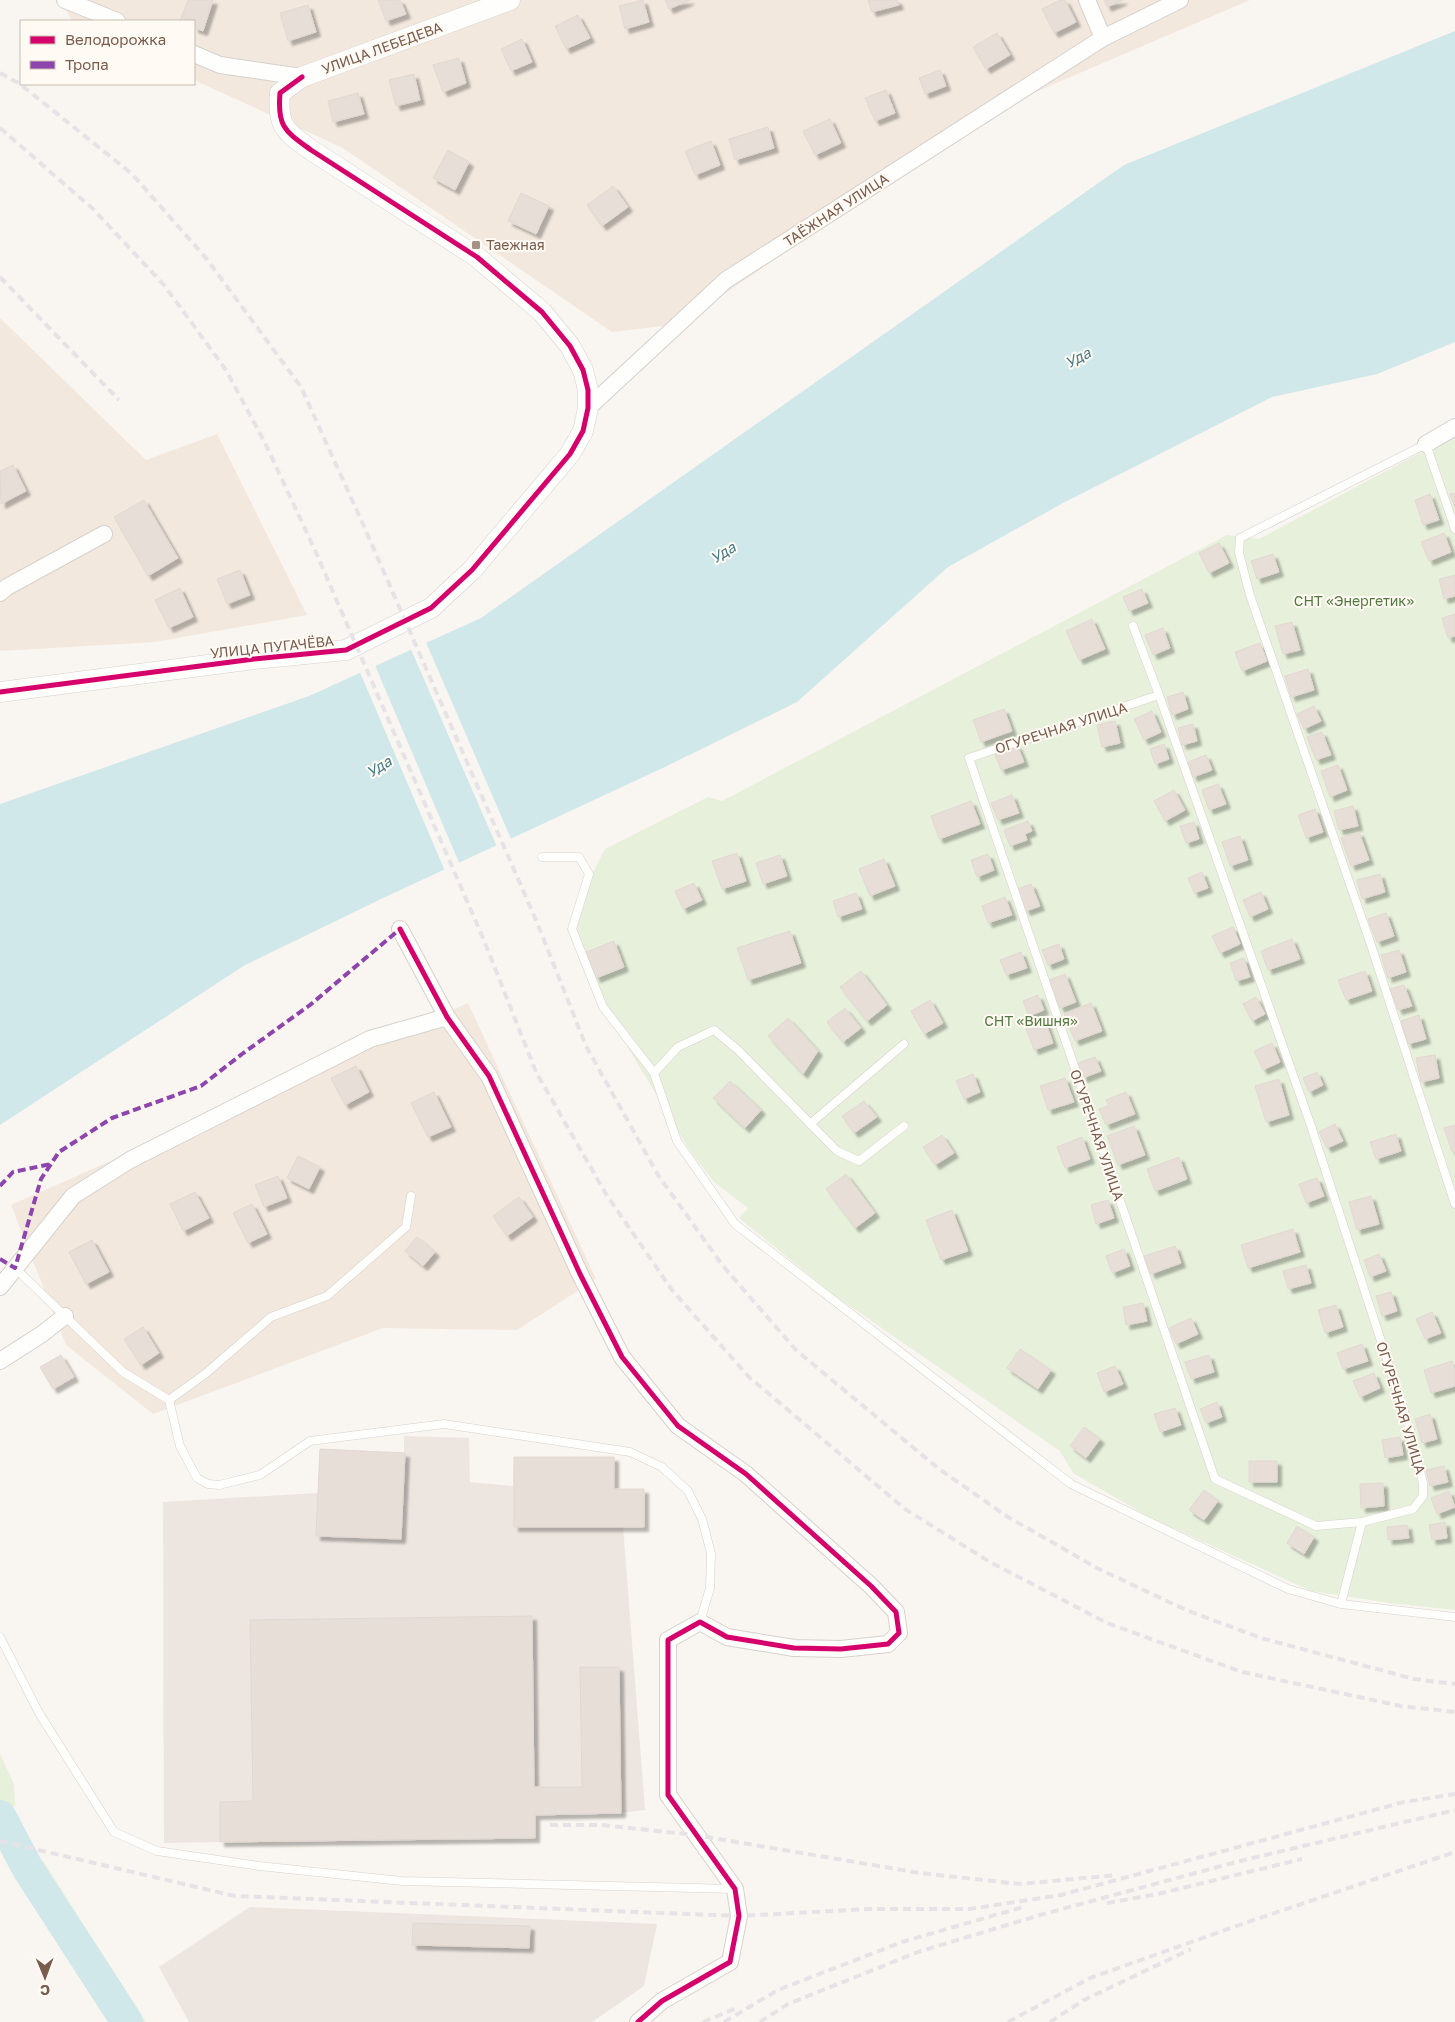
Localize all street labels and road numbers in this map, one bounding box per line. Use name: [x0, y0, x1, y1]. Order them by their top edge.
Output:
street label: УЛИЦА ЛЕБЕДЕВА: [319, 18, 445, 77]
street label: ТАЁЖНАЯ УЛИЦА: [780, 169, 892, 250]
street label: УЛИЦА ПУГАЧЁВА: [209, 631, 335, 661]
street label: ОГУРЕЧНАЯ УЛИЦА: [993, 698, 1130, 757]
street label: ОГУРЕЧНАЯ УЛИЦА: [1067, 1067, 1128, 1203]
street label: ОГУРЕЧНАЯ УЛИЦА: [1373, 1339, 1430, 1477]

